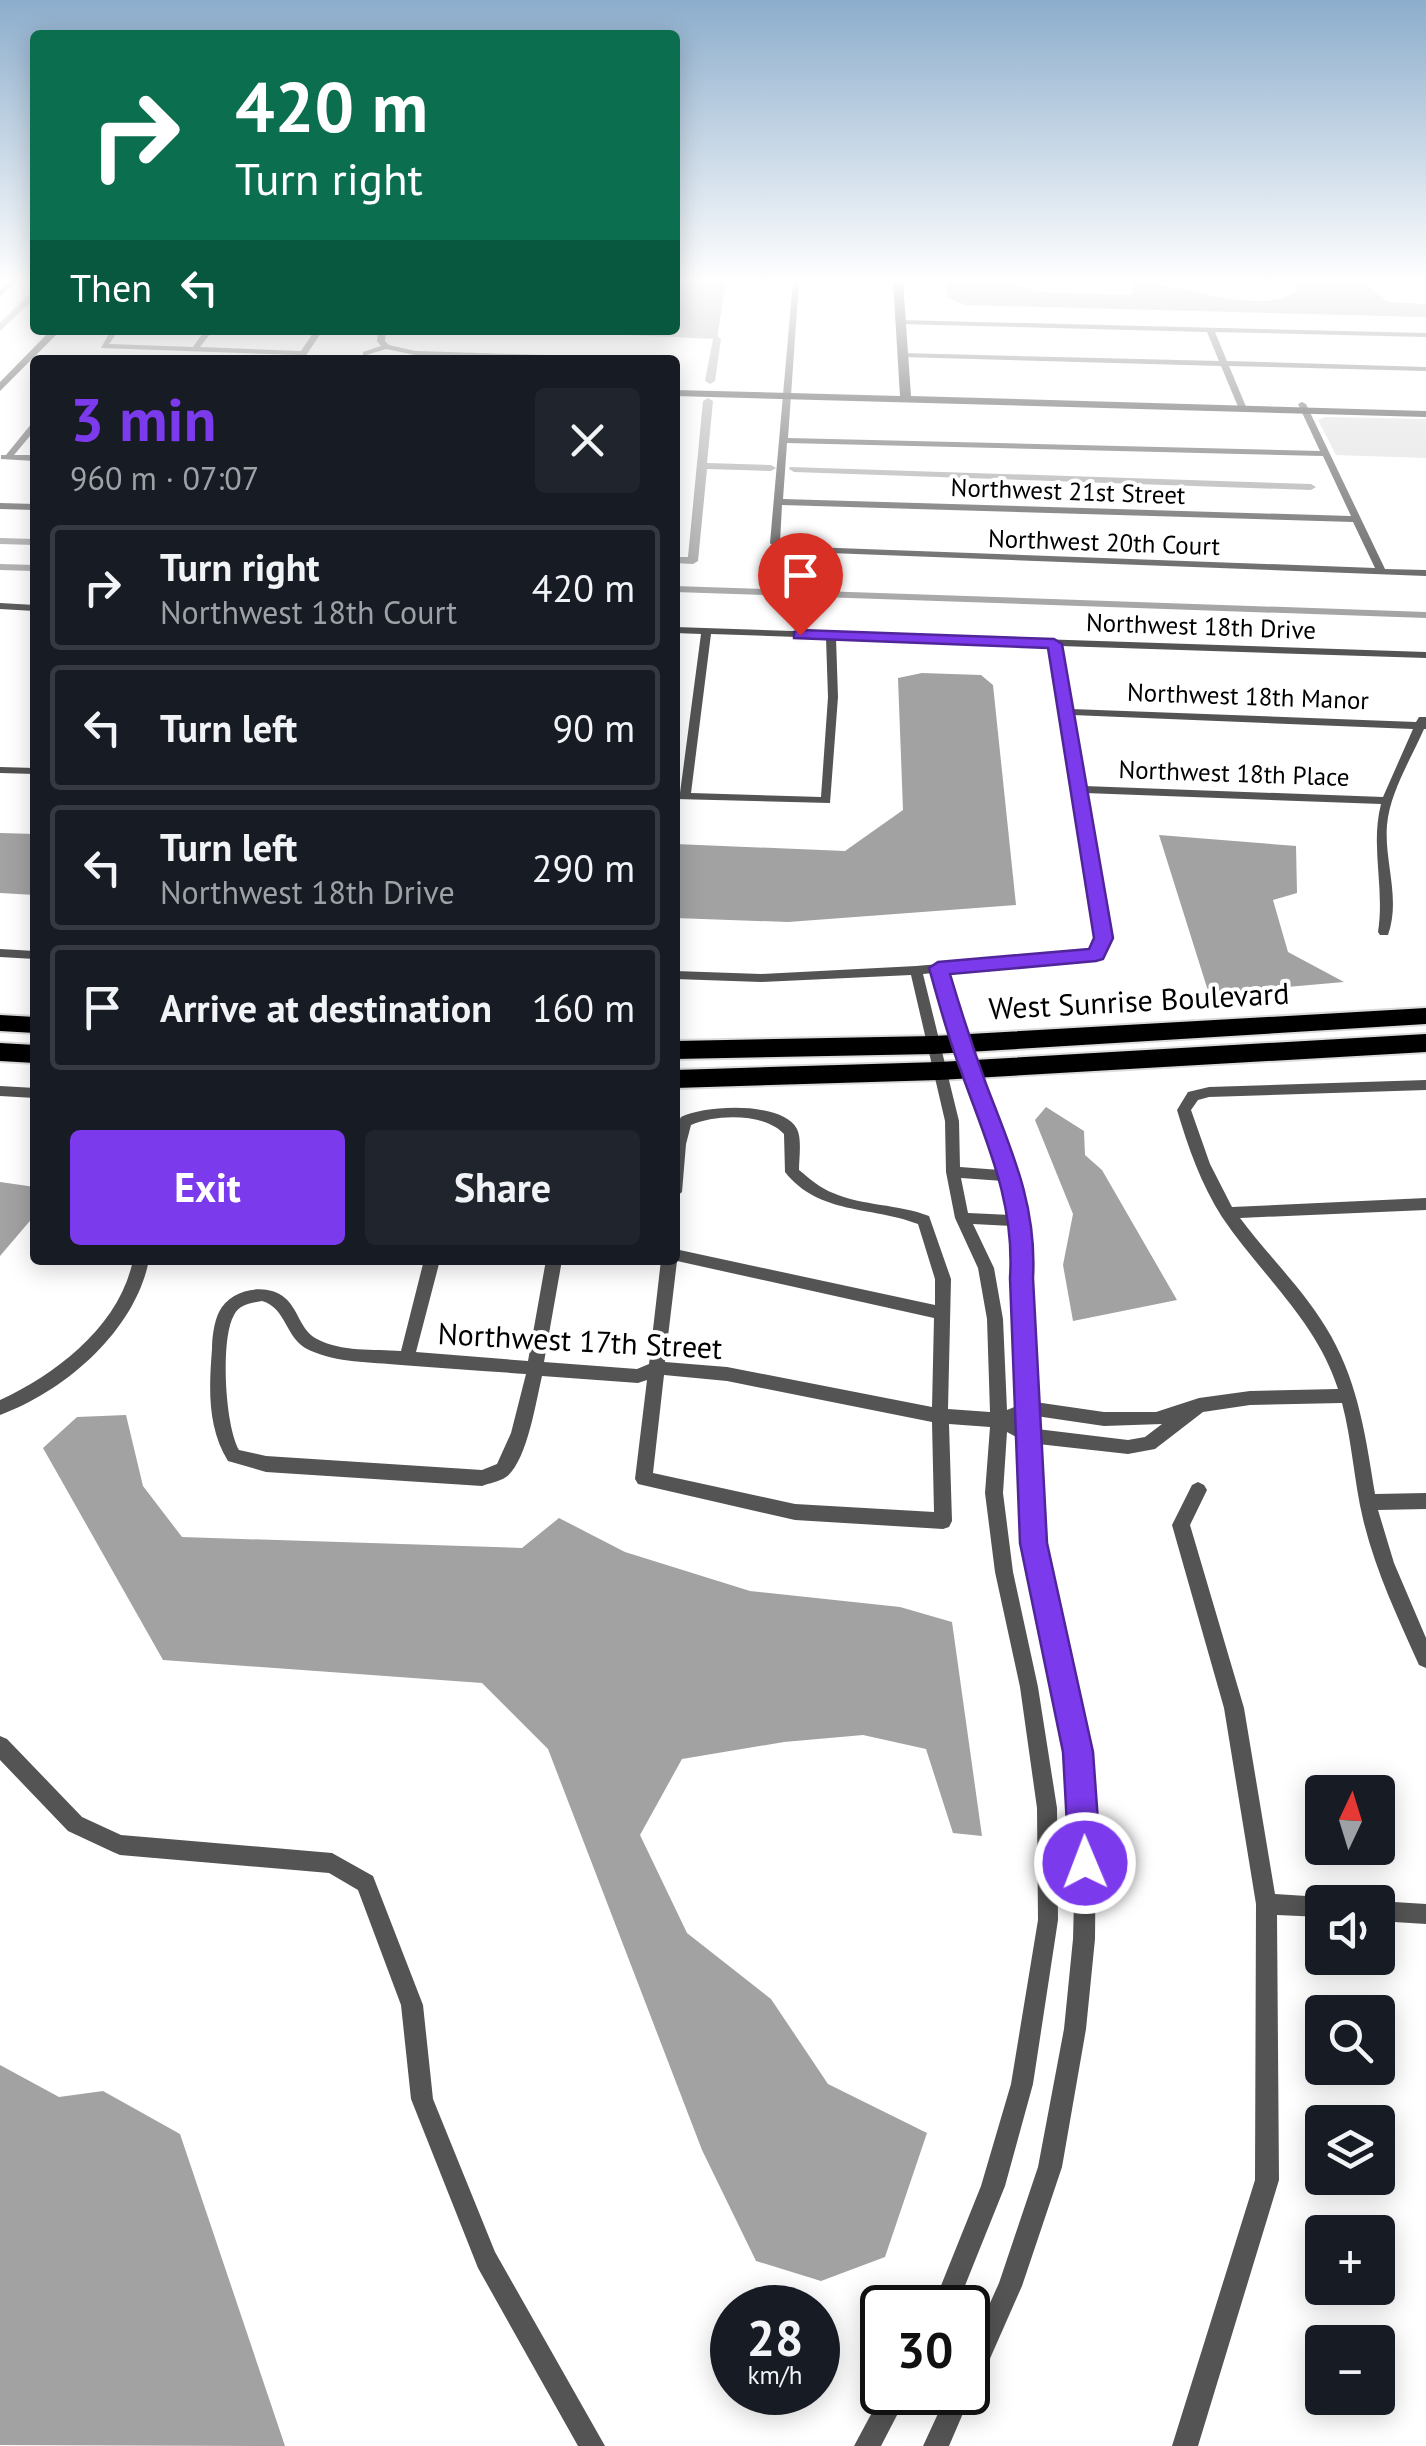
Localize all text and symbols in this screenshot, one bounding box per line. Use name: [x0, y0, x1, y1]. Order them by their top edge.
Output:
text: 420 m: [235, 61, 428, 151]
icon: right: [70, 70, 200, 200]
text: Turn right: [235, 149, 423, 207]
icon: left: [172, 260, 227, 315]
text: Then: [70, 263, 152, 312]
text: 3 min: [70, 380, 216, 458]
button: close: [535, 388, 640, 493]
text: 960 m · 07:07: [70, 457, 259, 499]
street label: Northwest 21st Street: [950, 471, 1186, 511]
street label: Northwest 20th Court: [987, 522, 1221, 562]
pin: [758, 533, 843, 636]
text: Turn right: [160, 542, 320, 591]
icon: arrive: [773, 548, 828, 603]
icon: right: [75, 560, 130, 615]
text: 420 m: [532, 563, 635, 612]
text: Northwest 18th Court: [160, 591, 457, 633]
street label: Northwest 18th Drive: [1085, 606, 1317, 646]
street label: Northwest 18th Manor: [1127, 676, 1370, 716]
icon: left: [75, 700, 130, 755]
text: Turn left: [160, 703, 297, 752]
text: 90 m: [553, 703, 635, 752]
street label: Northwest 18th Place: [1118, 753, 1350, 793]
text: Turn left: [160, 822, 297, 871]
icon: left: [75, 840, 130, 895]
text: 290 m: [532, 843, 635, 892]
text: Northwest 18th Drive: [160, 871, 455, 913]
street label: West Sunrise Boulevard: [988, 973, 1290, 1027]
icon: arrive: [75, 980, 130, 1035]
text: Arrive at destination: [160, 983, 492, 1032]
text: 160 m: [532, 983, 635, 1032]
button: Exit: [70, 1130, 345, 1245]
button: Share: [365, 1130, 640, 1245]
street label: Northwest 17th Street: [437, 1313, 723, 1367]
north arrow: [1305, 1775, 1395, 1865]
map controls: [1305, 1775, 1395, 2415]
position arrow: [1033, 1811, 1137, 1915]
button: sound: [1305, 1885, 1395, 1975]
button: search: [1305, 1995, 1395, 2085]
button: layers: [1305, 2105, 1395, 2195]
button: +: [1305, 2215, 1395, 2305]
speed limit sign: 30: [860, 2285, 990, 2415]
text: 28: [747, 2305, 803, 2370]
button: −: [1305, 2325, 1395, 2415]
text: km/h: [748, 2359, 802, 2391]

